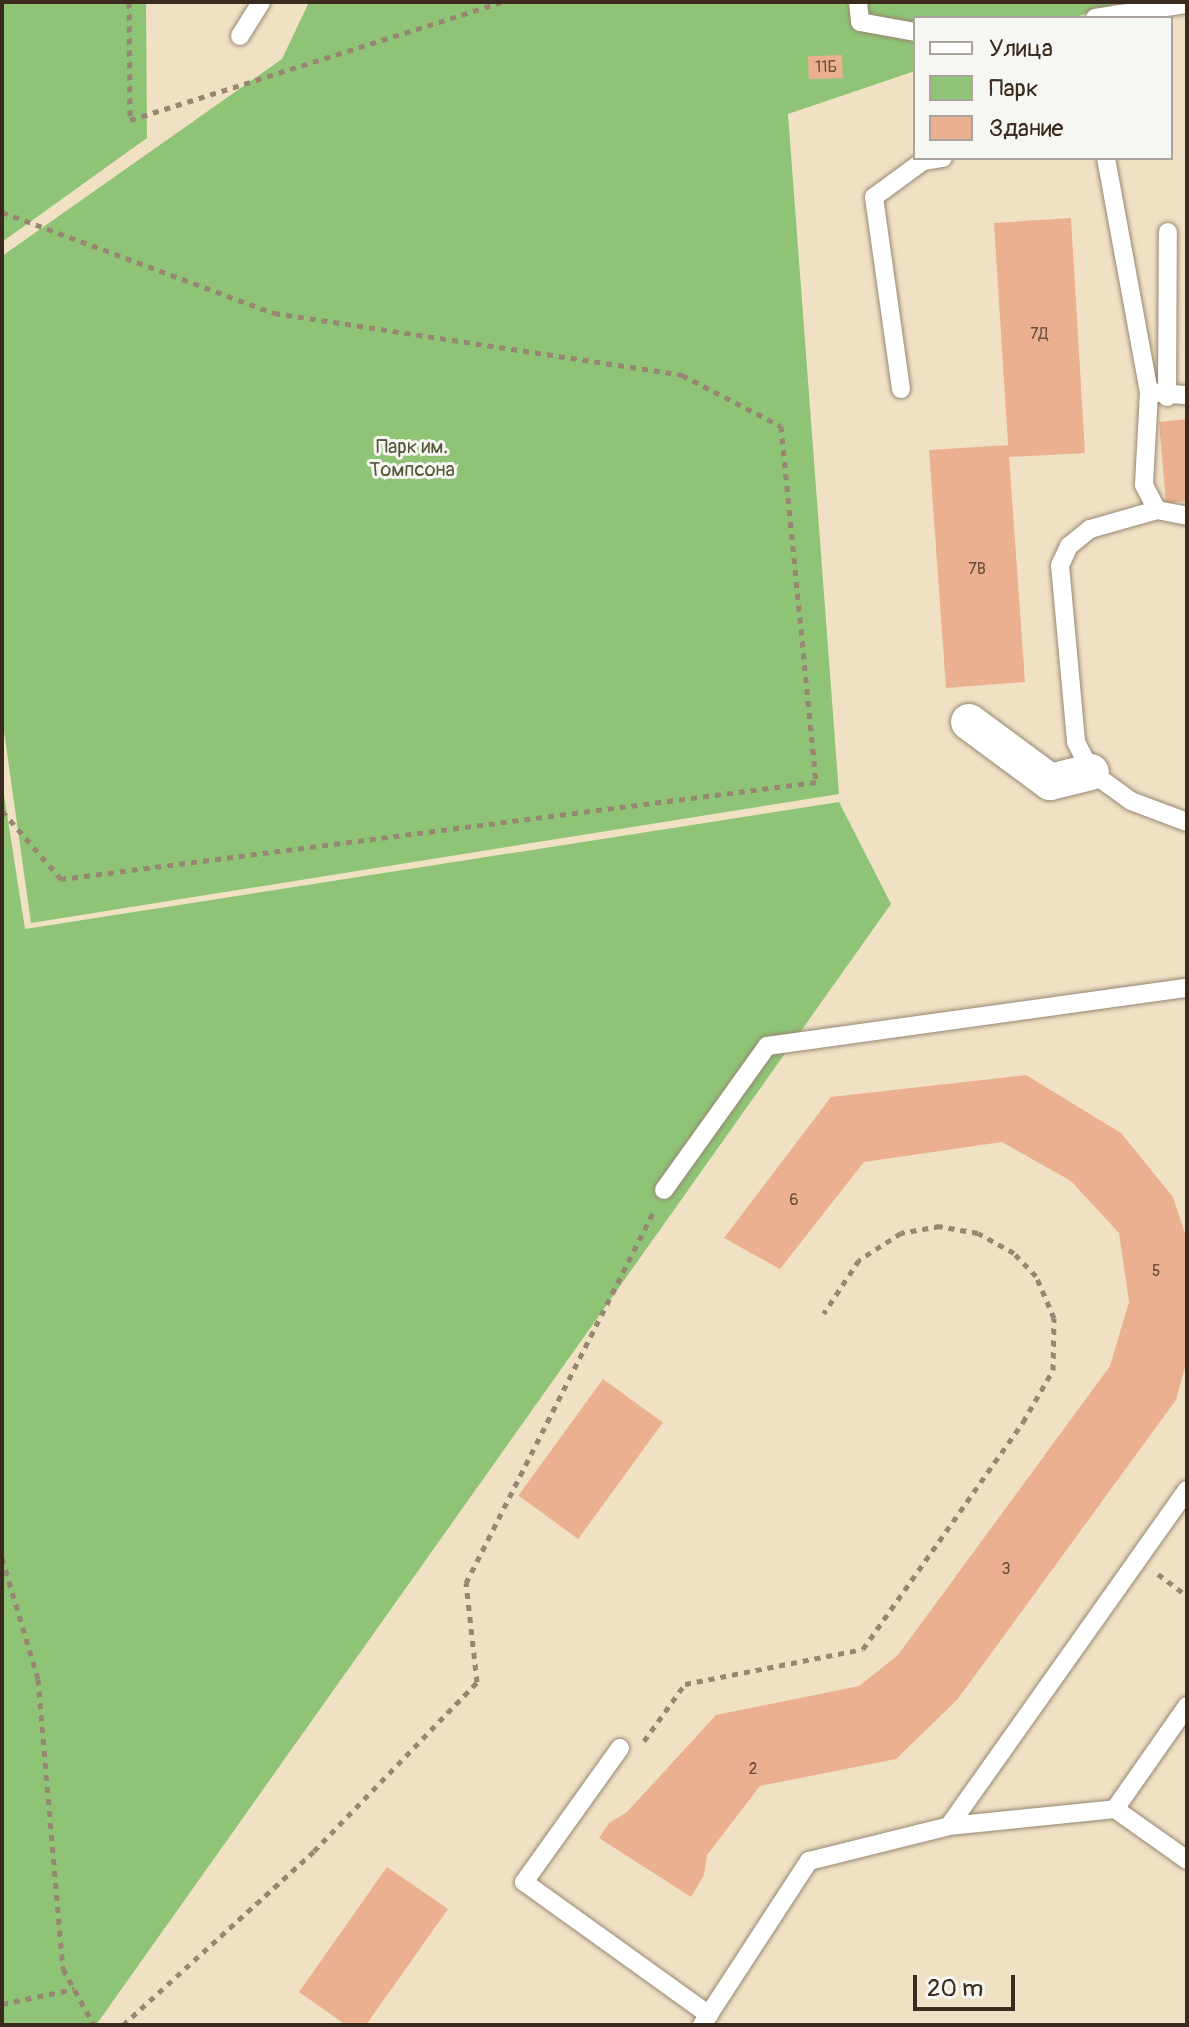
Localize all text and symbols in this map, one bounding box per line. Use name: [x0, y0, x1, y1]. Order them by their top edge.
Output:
legend: [913, 16, 1173, 160]
text: Улица: [989, 34, 1053, 63]
house number: 11Б: [815, 57, 837, 77]
text: Парк: [989, 74, 1038, 103]
text: Здание: [989, 114, 1063, 143]
house number: 7Д: [1030, 324, 1048, 344]
park label: Парк им. Томпсона: [369, 434, 455, 481]
house number: 7В: [968, 559, 986, 579]
house number: 6: [789, 1190, 799, 1210]
house number: 5: [1152, 1261, 1160, 1281]
house number: 3: [1002, 1559, 1010, 1579]
house number: 2: [749, 1759, 757, 1779]
scale bar: [917, 1959, 1019, 2009]
text: 20 m: [927, 1974, 983, 2003]

